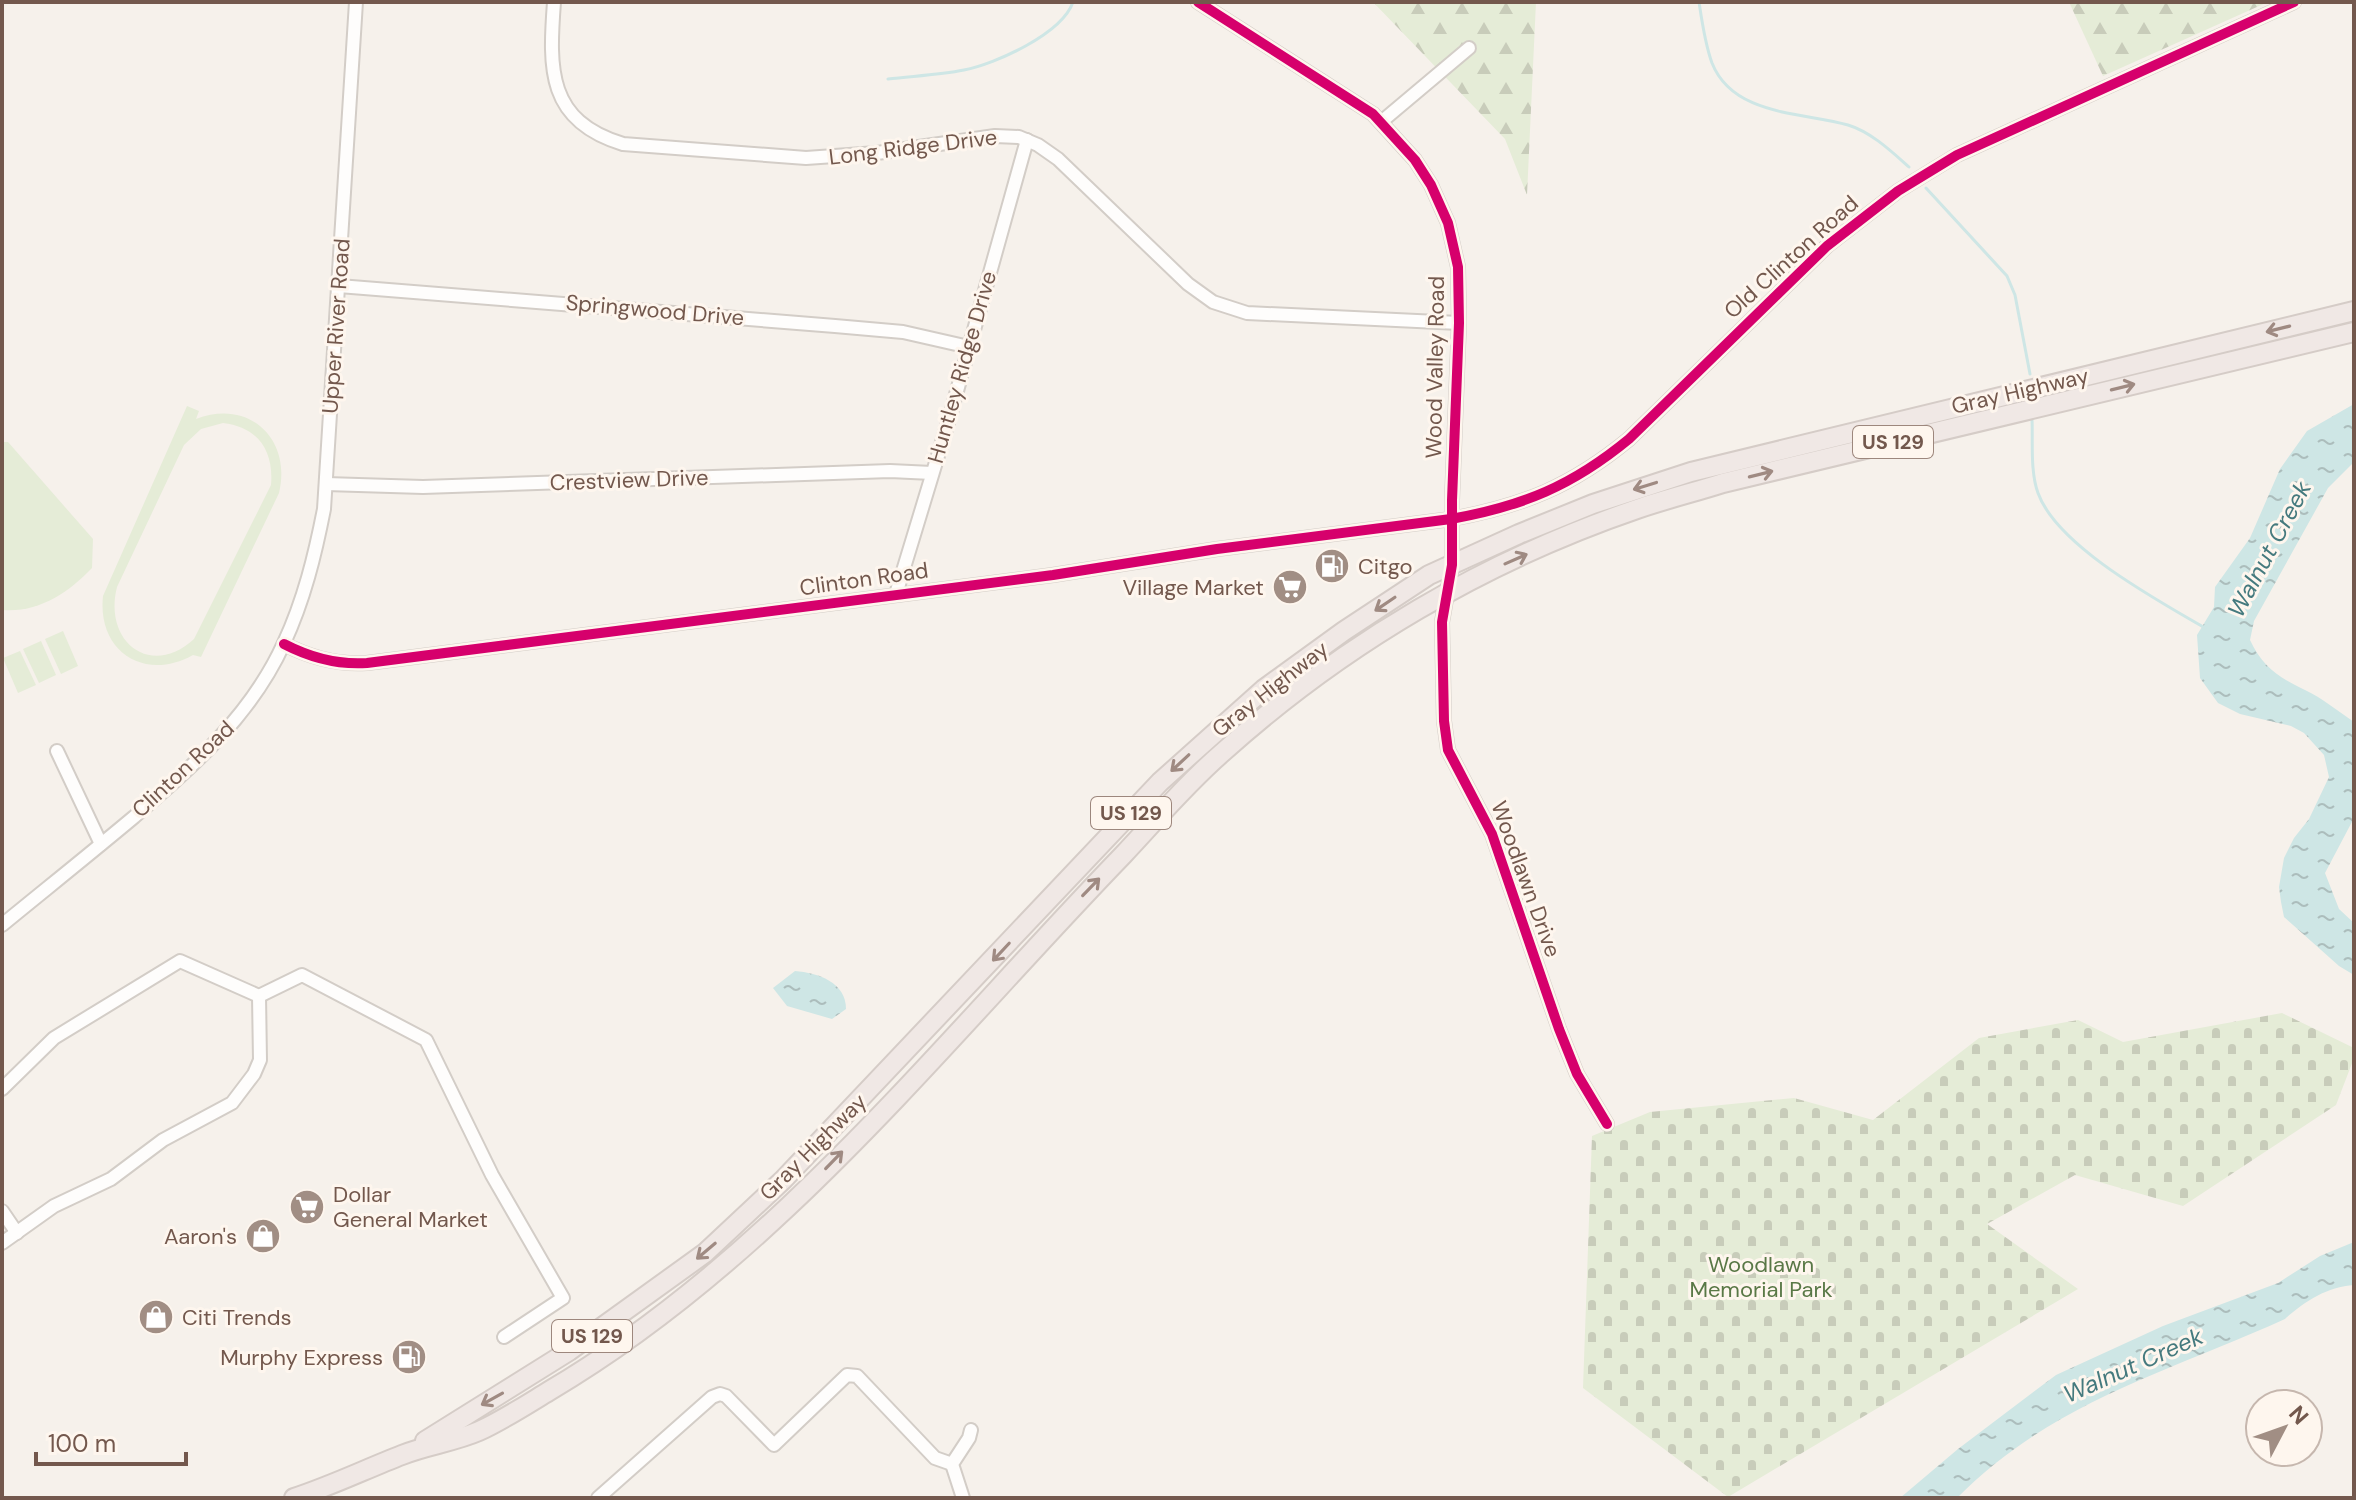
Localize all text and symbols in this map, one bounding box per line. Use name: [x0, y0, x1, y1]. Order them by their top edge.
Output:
street label: Long Ridge Drive: [827, 122, 999, 172]
street label: Old Clinton Road: [1718, 189, 1864, 325]
street label: Upper River Road: [315, 237, 357, 415]
street label: Huntley Ridge Drive: [921, 268, 1003, 466]
street label: Wood Valley Road: [1419, 275, 1451, 459]
street label: Springwood Drive: [565, 288, 745, 332]
one-way arrow: [2266, 323, 2292, 338]
street label: Gray Highway: [1949, 361, 2091, 421]
one-way arrow: [2110, 379, 2135, 394]
road number: US 129: [1853, 426, 1933, 458]
street label: Crestview Drive: [549, 463, 709, 497]
one-way arrow: [1748, 466, 1774, 481]
water label: Walnut Creek: [2220, 475, 2318, 623]
one-way arrow: [1633, 479, 1659, 494]
fuel station icon: Citgo: [1313, 547, 1351, 585]
one-way arrow: [1503, 550, 1528, 565]
place label: Citgo: [1358, 552, 1413, 581]
street label: Clinton Road: [798, 556, 930, 602]
supermarket icon: Village Market: [1271, 568, 1309, 606]
place label: Village Market: [1122, 573, 1264, 602]
one-way arrow: [1374, 596, 1397, 612]
street label: Gray Highway: [1206, 634, 1334, 744]
street label: Clinton Road: [126, 714, 240, 824]
one-way arrow: [1171, 754, 1191, 772]
road number: US 129: [1091, 797, 1171, 829]
street label: Woodlawn Drive: [1484, 797, 1568, 961]
one-way arrow: [1081, 878, 1100, 897]
one-way arrow: [993, 941, 1011, 961]
street label: Gray Highway: [753, 1087, 873, 1207]
one-way arrow: [824, 1150, 843, 1170]
place label: Dollar General Market: [333, 1180, 488, 1234]
supermarket icon: Dollar General Market: [288, 1188, 326, 1226]
shop icon: Aaron's: [244, 1217, 282, 1255]
place label: Aaron's: [164, 1222, 237, 1251]
one-way arrow: [696, 1242, 717, 1260]
park label: Woodlawn Memorial Park: [1689, 1250, 1833, 1304]
shop icon: Citi Trends: [137, 1298, 175, 1336]
place label: Citi Trends: [182, 1303, 292, 1332]
road number: US 129: [552, 1320, 632, 1352]
water label: Walnut Creek: [2058, 1320, 2209, 1410]
fuel station icon: Murphy Express: [390, 1338, 428, 1376]
place label: Murphy Express: [220, 1343, 383, 1372]
north arrow: [2244, 1388, 2324, 1468]
one-way arrow: [481, 1392, 505, 1407]
text: N: [2283, 1400, 2315, 1431]
scale bar: [36, 1416, 186, 1466]
text: 100 m: [48, 1428, 116, 1459]

